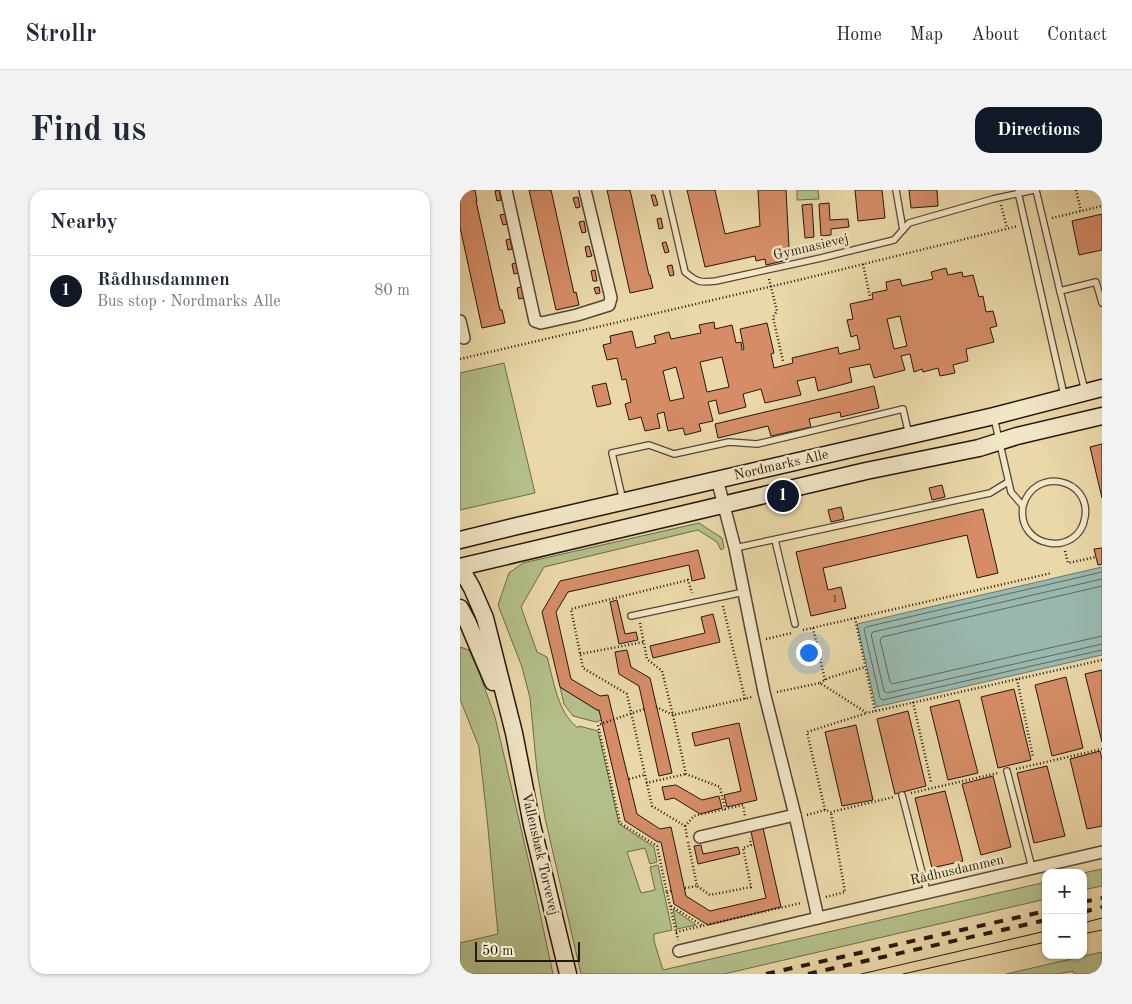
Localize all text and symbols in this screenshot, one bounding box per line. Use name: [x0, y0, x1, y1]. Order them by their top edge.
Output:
text: Strollr: [25, 23, 96, 47]
text: Home: [836, 26, 882, 44]
text: Map: [910, 26, 943, 44]
text: About: [971, 26, 1019, 44]
text: Contact: [1047, 26, 1107, 44]
button: Directions: [975, 107, 1102, 153]
text: Find us: [30, 113, 146, 148]
text: Nearby: [50, 212, 118, 233]
street label: Gymnasievej: [772, 232, 850, 262]
text: Rådhusdammen: [97, 271, 230, 290]
text: 1: [61, 283, 71, 299]
text: 80 m: [374, 283, 410, 299]
text: Bus stop · Nordmarks Alle: [97, 294, 281, 310]
street label: Nordmarks Alle: [732, 447, 830, 483]
pin: 1: [767, 477, 799, 515]
house number: 1: [832, 594, 838, 605]
your location: [796, 640, 822, 666]
street label: Vallensbæk Torvevej: [519, 792, 561, 916]
street label: Rådhusdammen: [909, 852, 1006, 888]
map controls: [1042, 869, 1087, 959]
button: +: [1042, 869, 1087, 914]
button: −: [1042, 914, 1087, 959]
scale bar: [475, 939, 580, 962]
text: 50 m: [482, 944, 513, 958]

